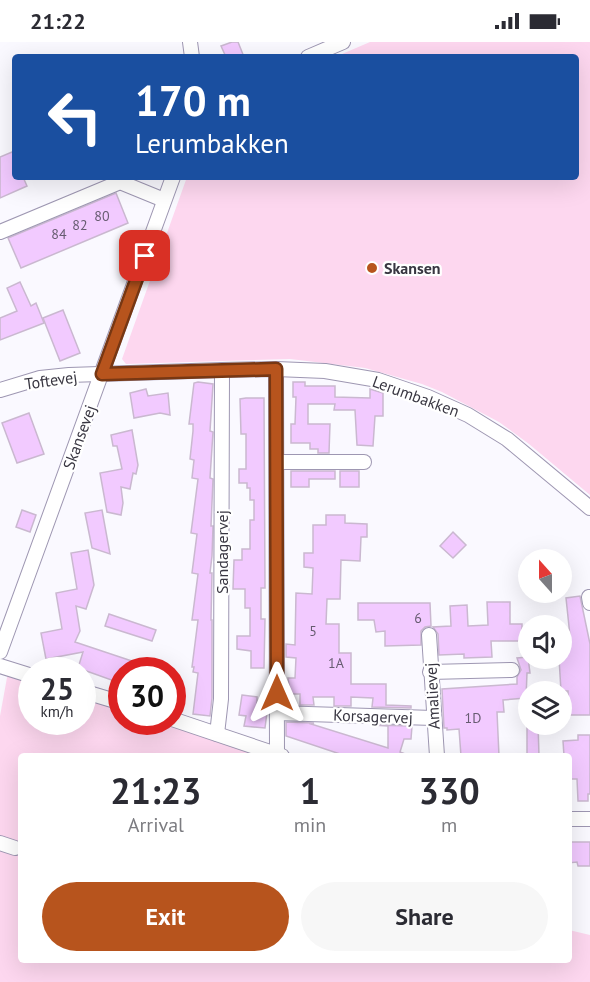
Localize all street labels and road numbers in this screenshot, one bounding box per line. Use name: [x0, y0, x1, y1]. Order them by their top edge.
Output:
street label: Toftevej: [23, 366, 79, 394]
street label: Lerumbakken: [370, 371, 462, 421]
street label: Skansevej: [58, 402, 100, 472]
street label: Sandagervej: [212, 510, 232, 594]
street label: Amalievej: [420, 662, 444, 730]
street label: Korsagervej: [333, 705, 413, 727]

